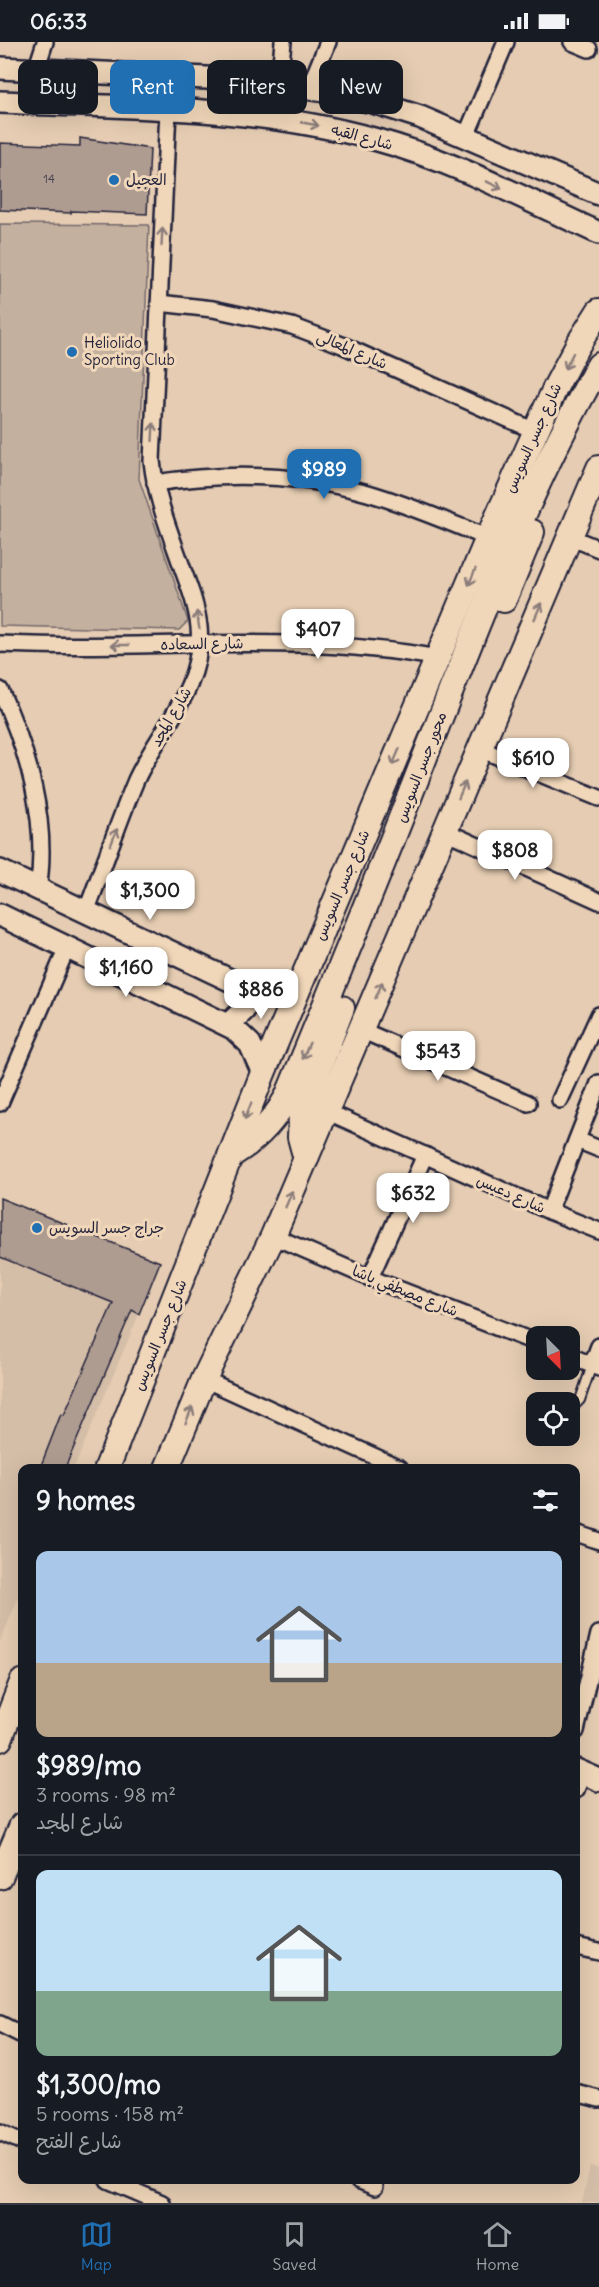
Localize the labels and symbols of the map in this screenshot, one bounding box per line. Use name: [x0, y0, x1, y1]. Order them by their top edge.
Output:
one-way arrow: [299, 119, 319, 130]
street label: شارع القبه: [329, 119, 395, 155]
place label: العجيل: [126, 170, 167, 189]
house number: 14: [43, 171, 55, 186]
marker: العجيل: [107, 173, 121, 187]
one-way arrow: [484, 180, 503, 191]
one-way arrow: [157, 228, 168, 248]
street label: شارع المعالى: [314, 326, 390, 374]
place label: Heliolido Sporting Club: [84, 333, 175, 369]
marker: Heliolido Sporting Club: [65, 345, 79, 359]
one-way arrow: [563, 352, 575, 369]
street label: شارع جسر السويس: [500, 380, 566, 496]
one-way arrow: [147, 422, 158, 442]
pin: $989: [288, 449, 360, 500]
one-way arrow: [466, 567, 477, 586]
one-way arrow: [534, 602, 545, 620]
pin: $407: [282, 609, 354, 660]
one-way arrow: [192, 611, 203, 630]
street label: شارع السعاده: [160, 633, 244, 655]
one-way arrow: [110, 639, 130, 651]
street label: شارع المجد: [146, 684, 196, 750]
street label: محور جسر السويس: [391, 709, 450, 825]
pin: $610: [497, 738, 569, 789]
one-way arrow: [390, 747, 401, 766]
one-way arrow: [457, 782, 468, 800]
street label: شارع جسر السويس: [310, 827, 374, 943]
one-way arrow: [110, 829, 121, 847]
pin: $808: [479, 830, 551, 881]
pin: $1,300: [101, 870, 199, 921]
pin: $1,160: [77, 947, 175, 998]
pin: $886: [225, 969, 297, 1020]
one-way arrow: [373, 981, 385, 999]
pin: $543: [402, 1031, 474, 1082]
one-way arrow: [300, 1041, 311, 1060]
one-way arrow: [242, 1101, 253, 1120]
street label: شارع دعبس: [474, 1170, 548, 1218]
pin: $632: [377, 1173, 449, 1224]
one-way arrow: [284, 1191, 295, 1209]
place label: جراج جسر السويس: [49, 1218, 164, 1238]
marker: جراج جسر السويس: [30, 1221, 44, 1235]
street label: شارع مصطفي باشا: [348, 1261, 461, 1324]
street label: شارع جسر السويس: [129, 1276, 191, 1394]
north arrow: [526, 1326, 580, 1380]
one-way arrow: [184, 1406, 195, 1424]

